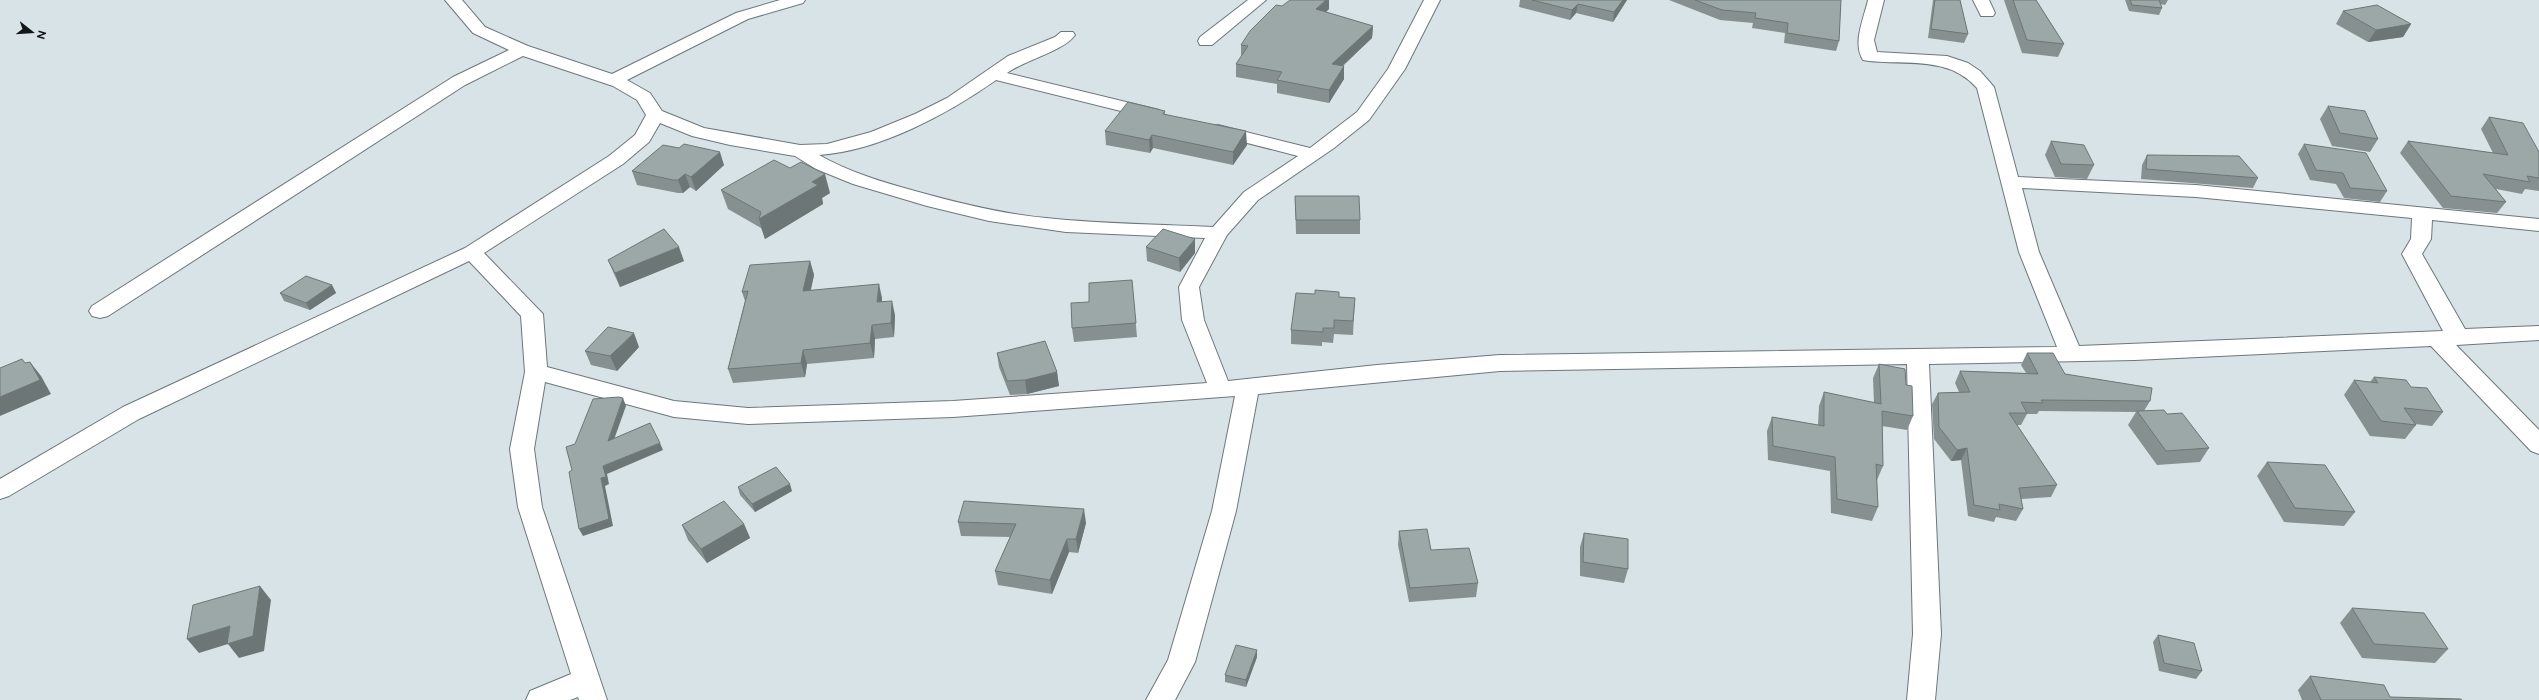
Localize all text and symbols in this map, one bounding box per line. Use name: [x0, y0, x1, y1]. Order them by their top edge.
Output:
north arrow: [12, 12, 52, 52]
text: N: [34, 29, 49, 41]

